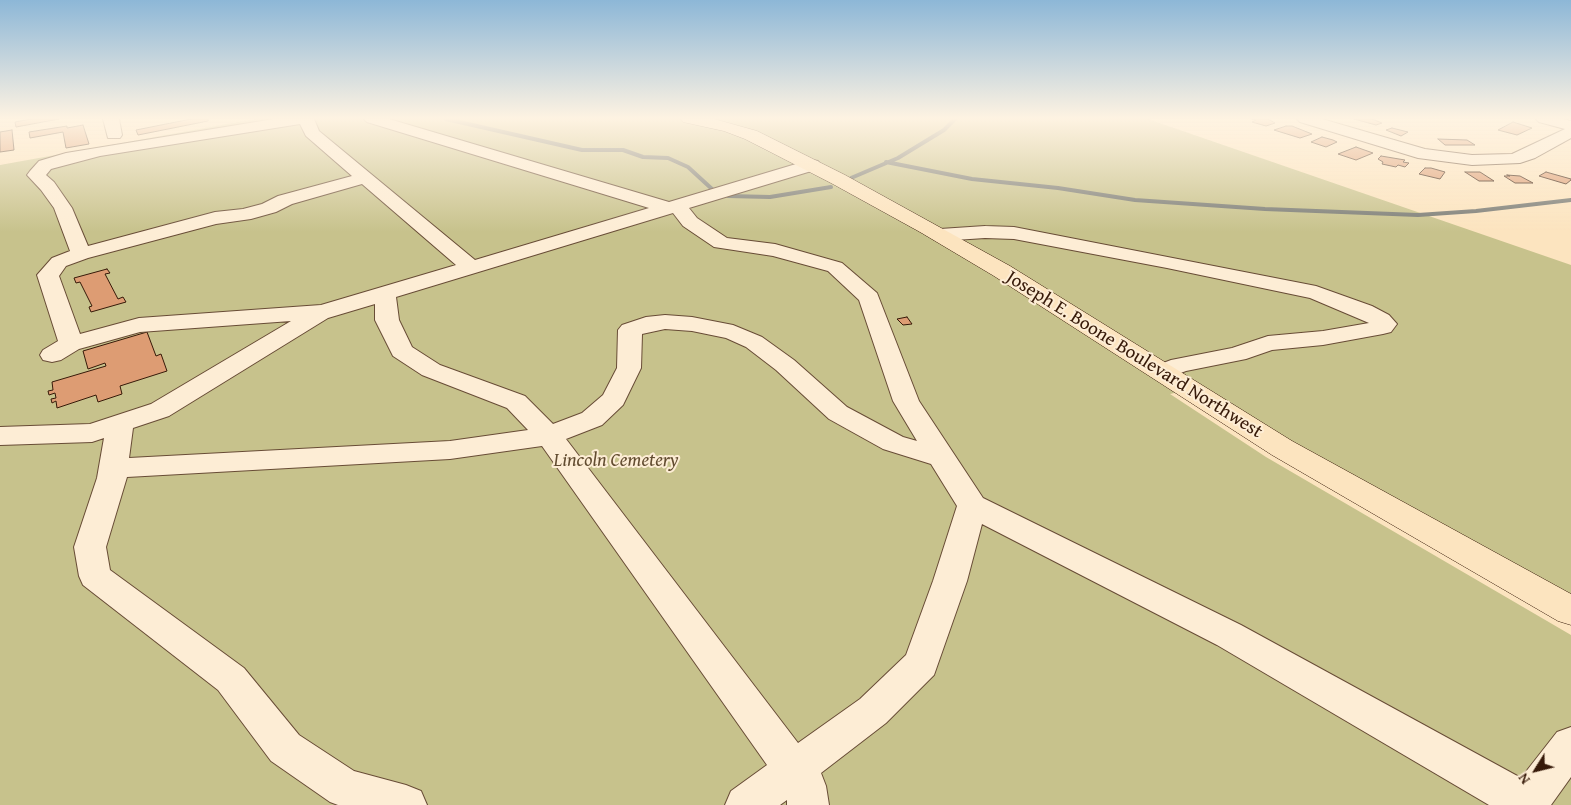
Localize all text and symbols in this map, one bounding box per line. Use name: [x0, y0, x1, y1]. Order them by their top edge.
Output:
street label: Joseph E. Boone Boulevard Northwest: [1002, 266, 1266, 444]
park label: Lincoln Cemetery: [553, 450, 679, 472]
north arrow: [1511, 745, 1561, 795]
text: N: [1513, 769, 1535, 788]

